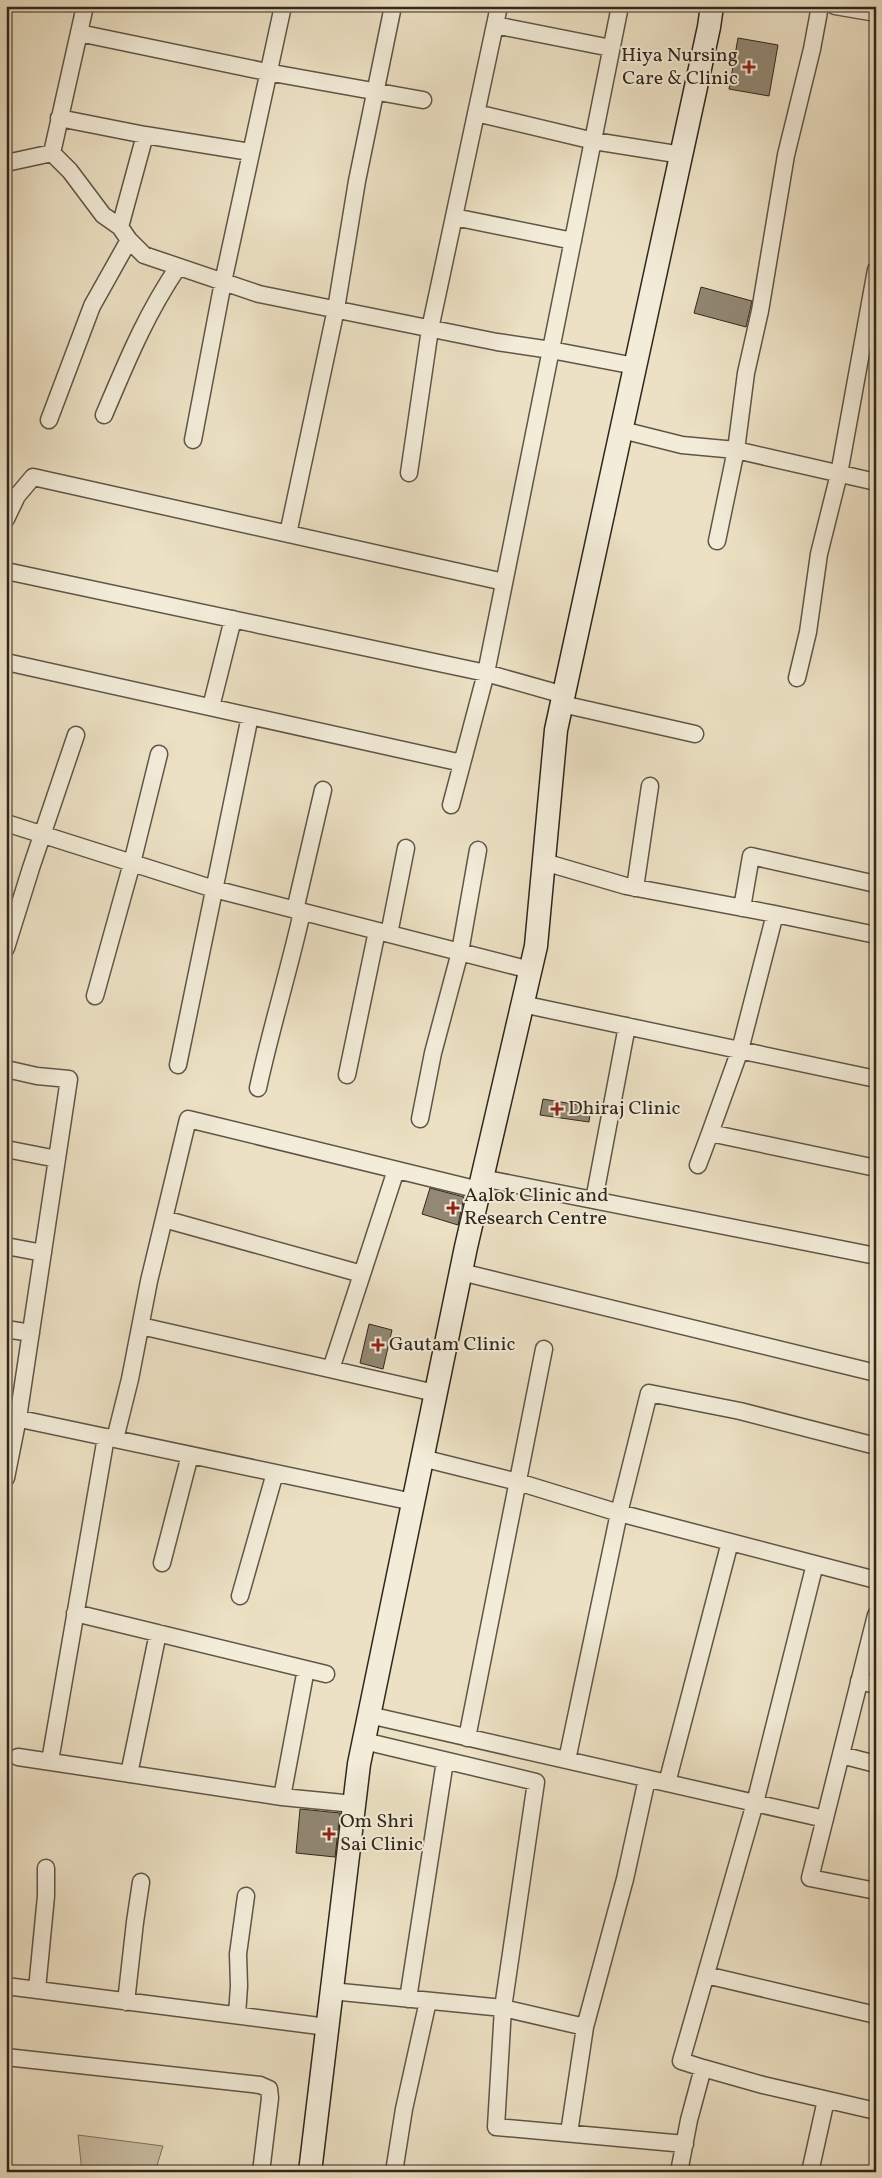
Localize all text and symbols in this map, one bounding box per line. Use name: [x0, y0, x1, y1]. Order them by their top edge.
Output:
place label: Hiya Nursing Care & Clinic: [621, 42, 738, 93]
marker: Hiya Nursing Care & Clinic: [742, 60, 756, 74]
place label: Dhiraj Clinic: [568, 1095, 681, 1123]
marker: Dhiraj Clinic: [550, 1102, 564, 1116]
place label: Aalok Clinic and Research Centre: [464, 1182, 609, 1233]
marker: Aalok Clinic and Research Centre: [446, 1201, 460, 1215]
place label: Gautam Clinic: [389, 1331, 516, 1359]
marker: Gautam Clinic: [371, 1338, 385, 1352]
place label: Om Shri Sai Clinic: [340, 1808, 423, 1859]
marker: Om Shri Sai Clinic: [322, 1827, 336, 1841]

